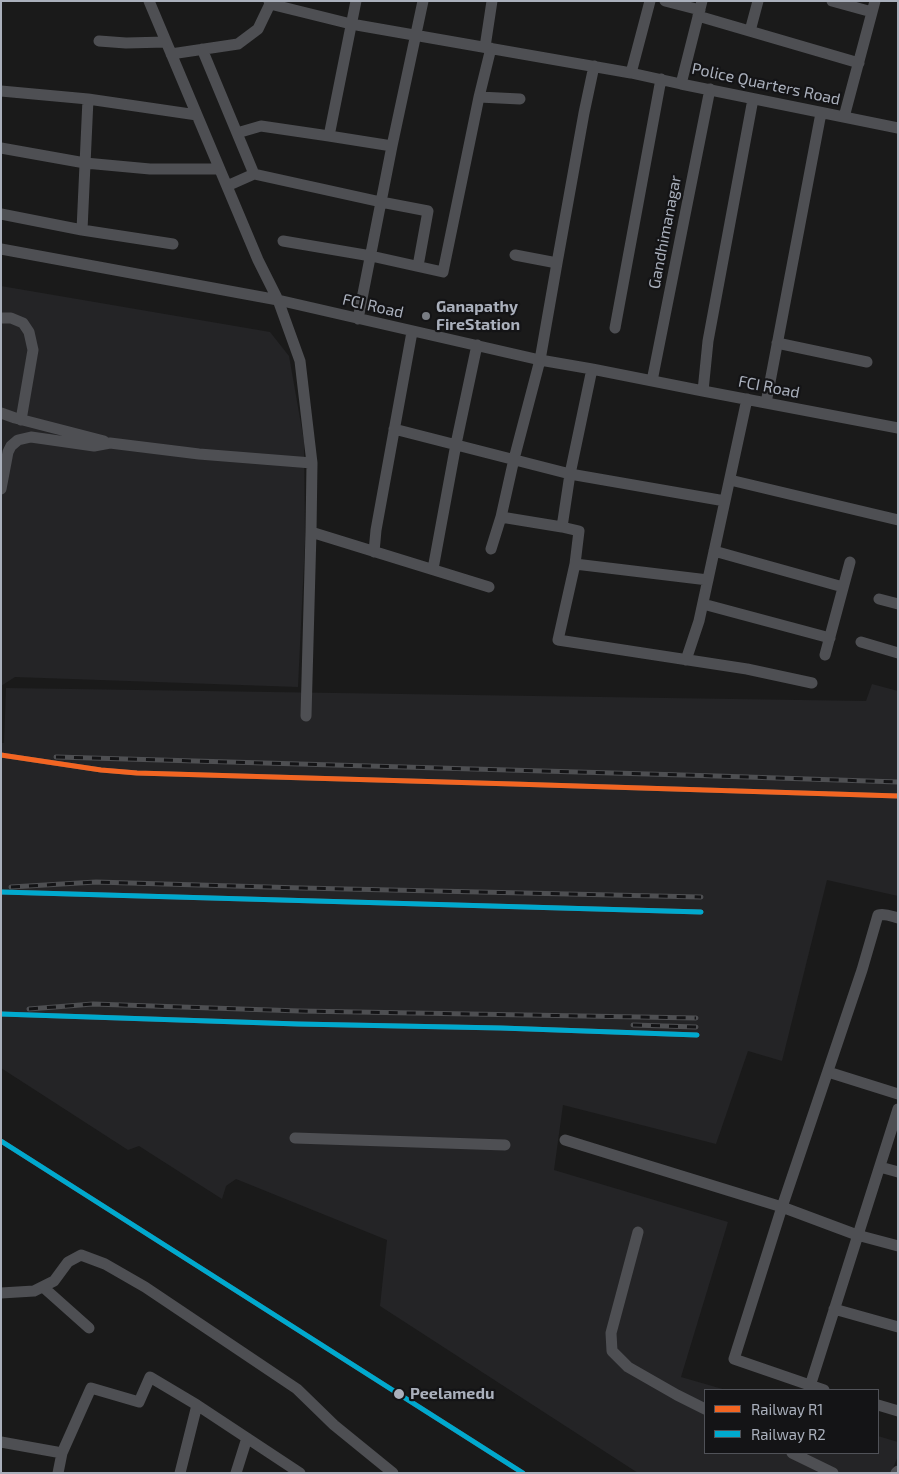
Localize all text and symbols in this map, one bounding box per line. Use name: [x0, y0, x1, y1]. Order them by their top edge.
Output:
street label: Police Quarters Road: [690, 59, 842, 109]
street label: Gandhimanagar: [645, 173, 685, 291]
street label: FCI Road: [341, 290, 405, 322]
place label: Ganapathy FireStation: [436, 297, 520, 335]
marker: Ganapathy FireStation: [420, 310, 432, 322]
street label: FCI Road: [737, 372, 801, 402]
place label: Peelamedu: [410, 1384, 494, 1404]
marker: Peelamedu: [392, 1387, 406, 1401]
legend: [704, 1389, 879, 1454]
text: Railway R1: [751, 1400, 823, 1418]
text: Railway R2: [751, 1425, 826, 1443]

